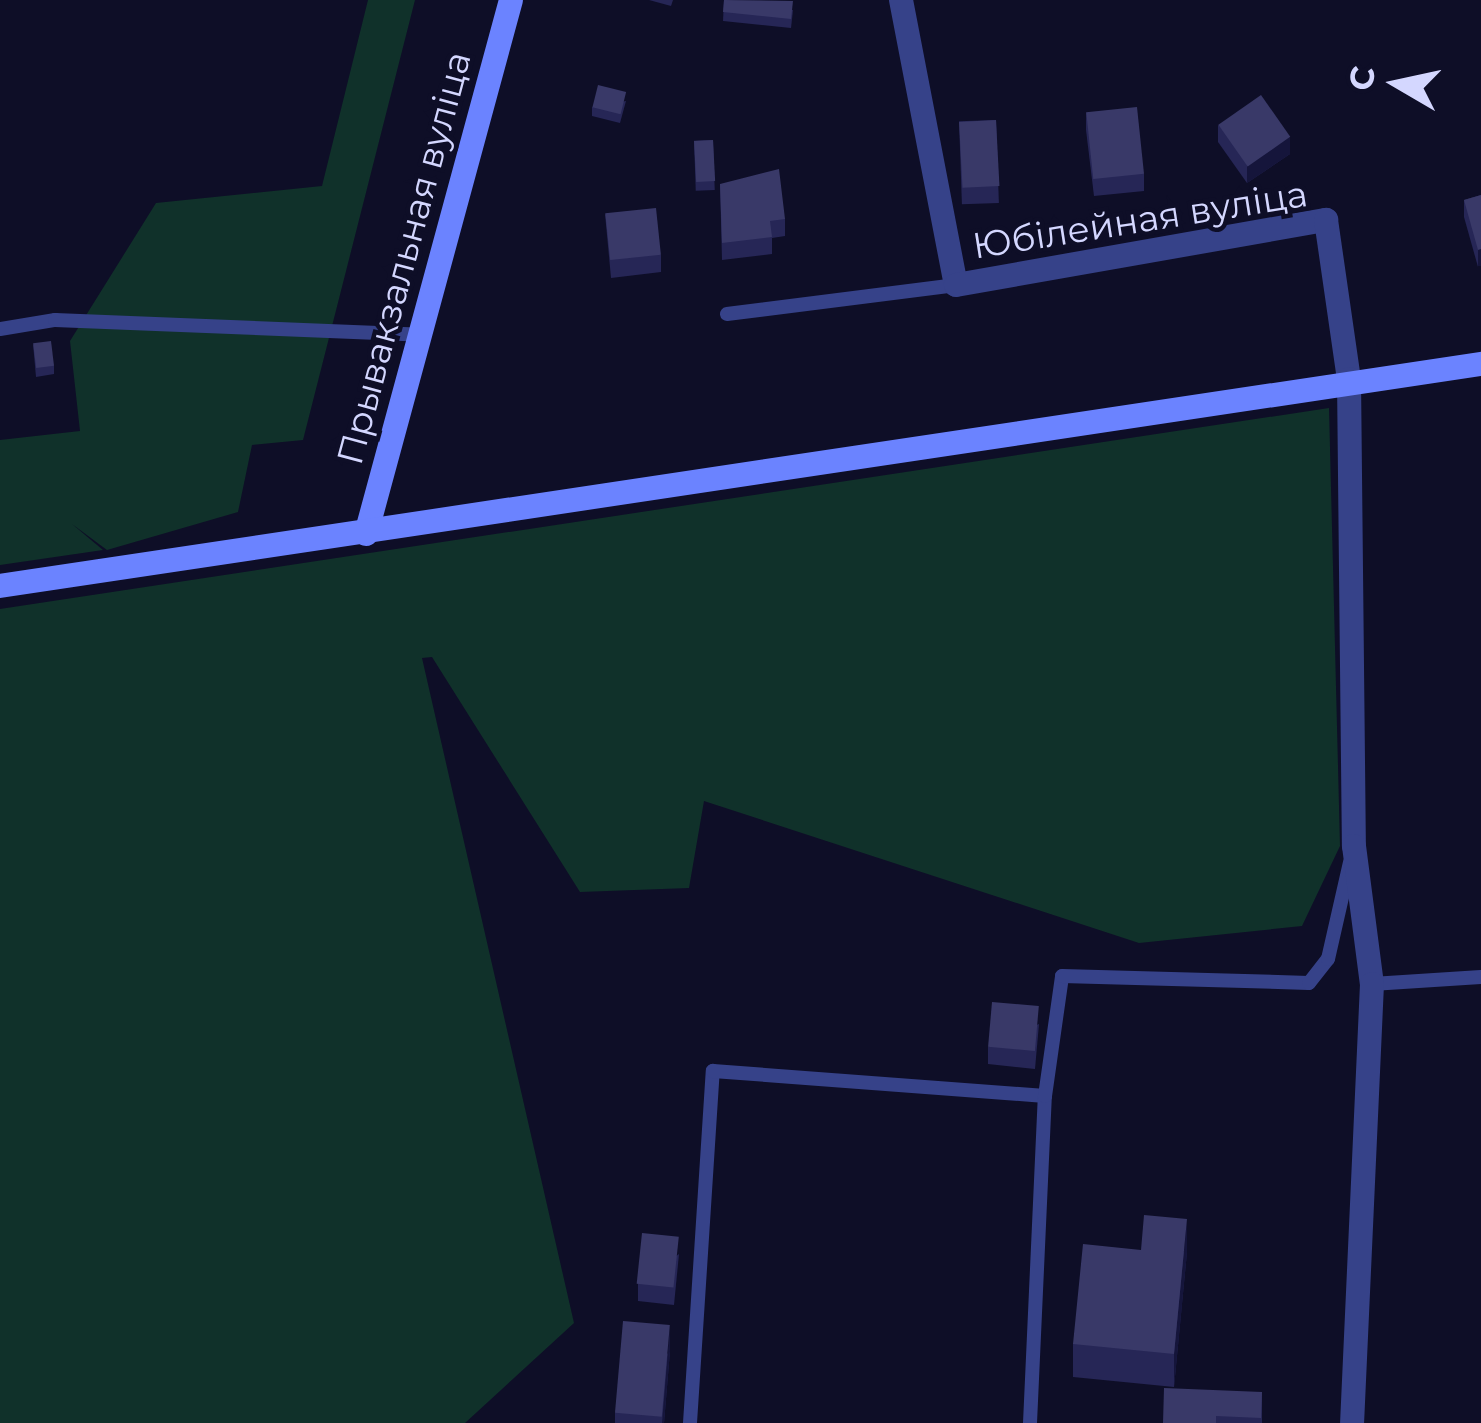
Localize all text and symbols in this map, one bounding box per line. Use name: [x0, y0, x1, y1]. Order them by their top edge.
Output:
north arrow: [1337, 24, 1457, 144]
street label: Прывакзальная вуліца: [328, 47, 480, 469]
text: С: [1340, 63, 1383, 93]
street label: Юбілейная вуліца: [969, 172, 1311, 268]

